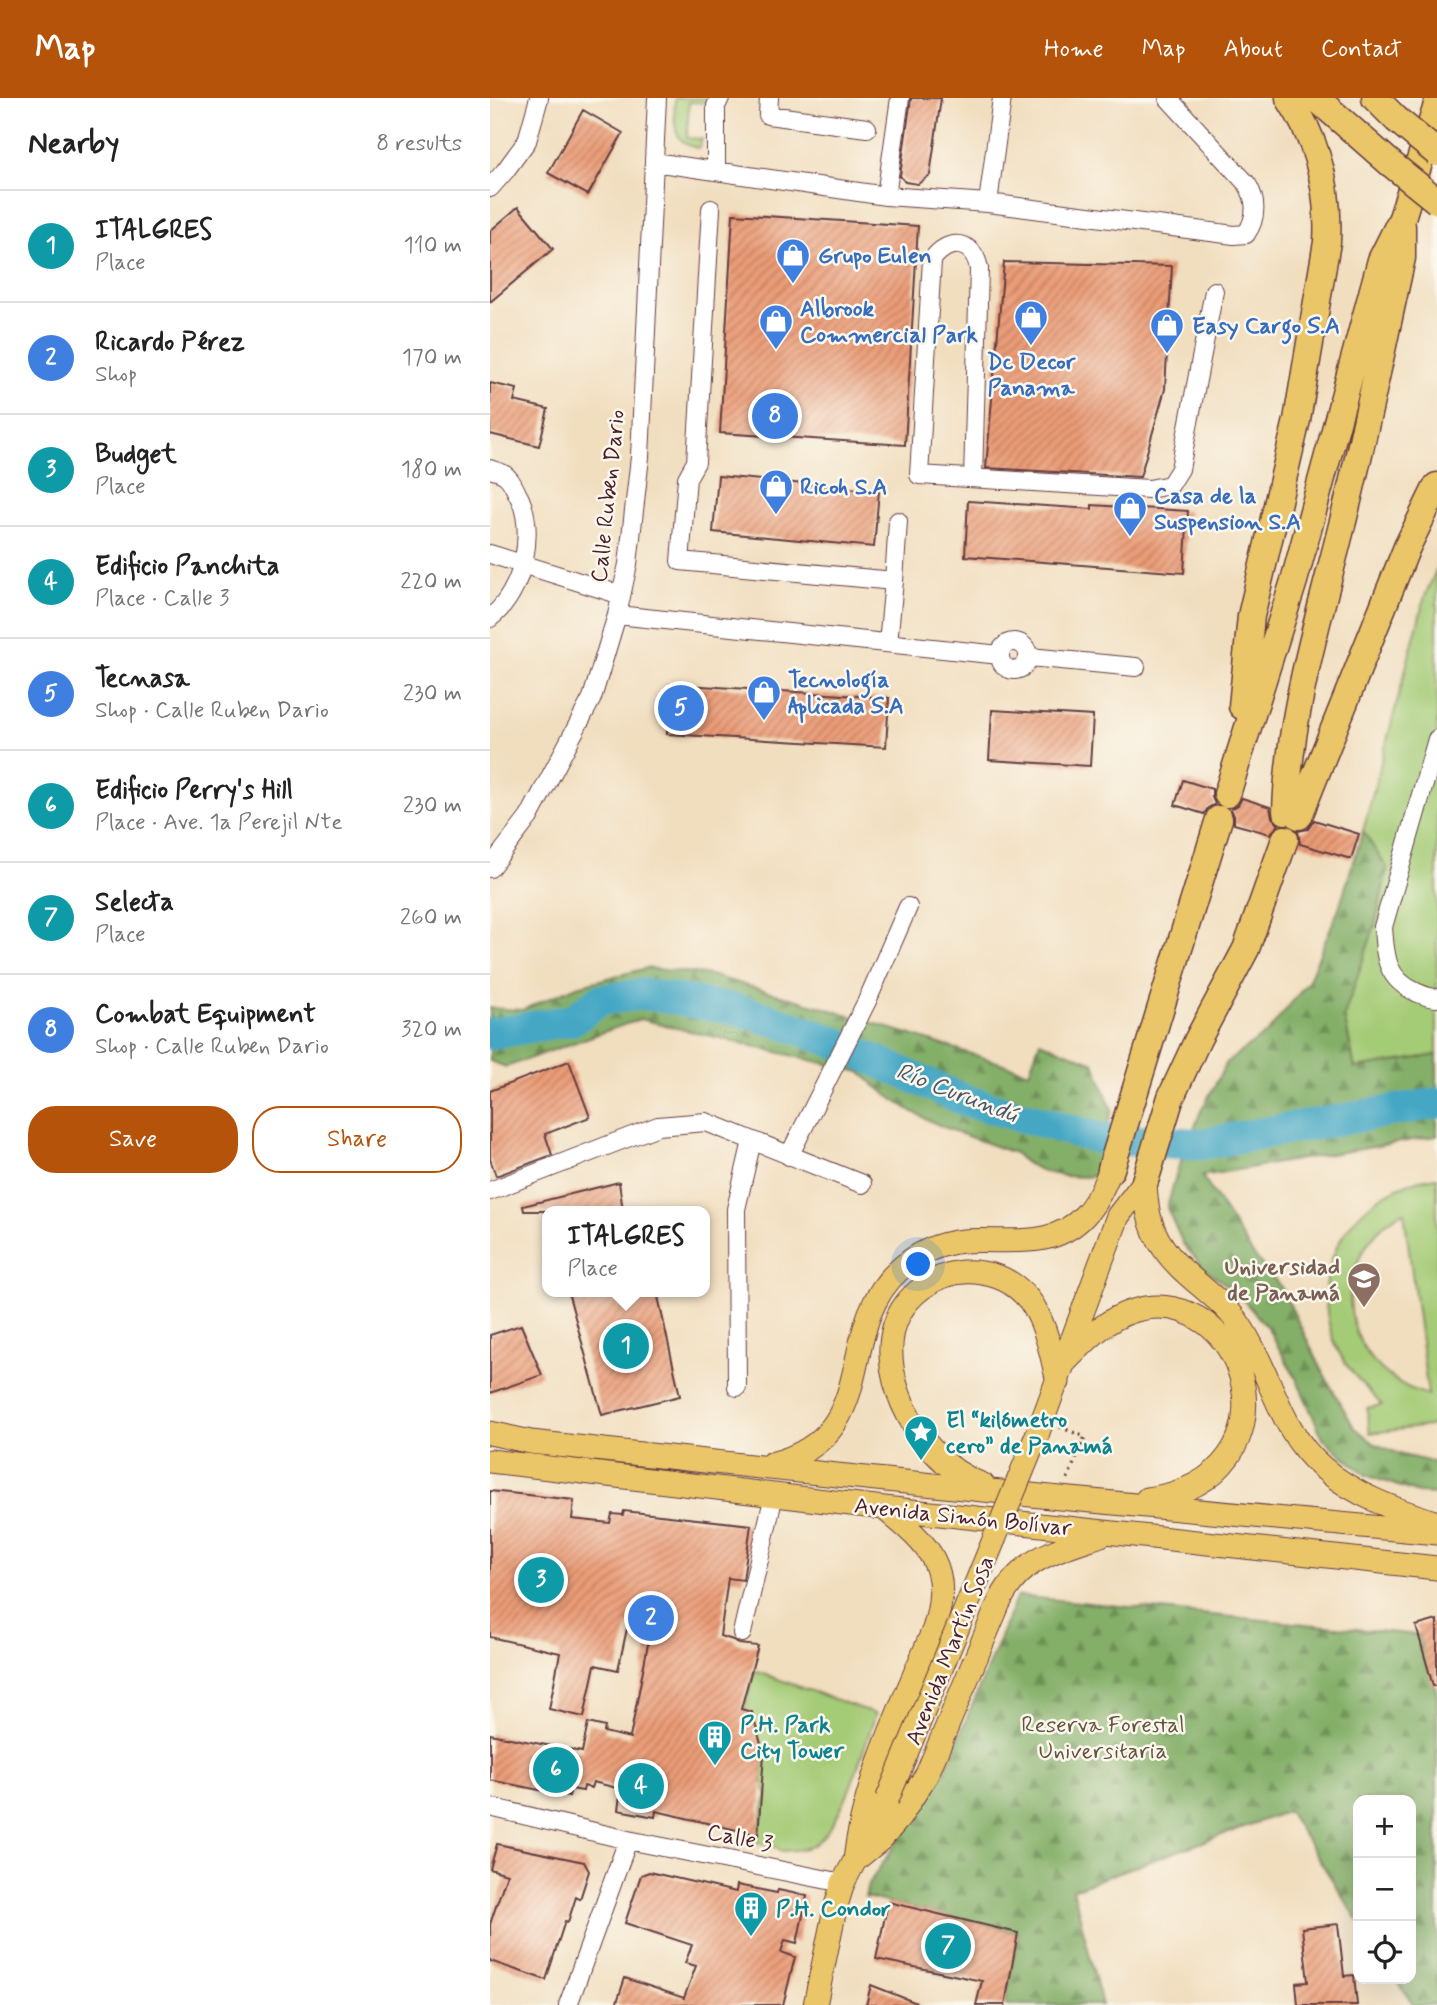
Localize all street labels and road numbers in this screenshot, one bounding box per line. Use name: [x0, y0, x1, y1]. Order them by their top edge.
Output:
street label: Calle Ruben Dario: [585, 408, 633, 584]
street label: Avenida Simón Bolívar: [853, 1492, 1073, 1544]
street label: Avenida Martín Sosa: [899, 1552, 1003, 1750]
street label: Calle 3: [704, 1818, 775, 1860]

